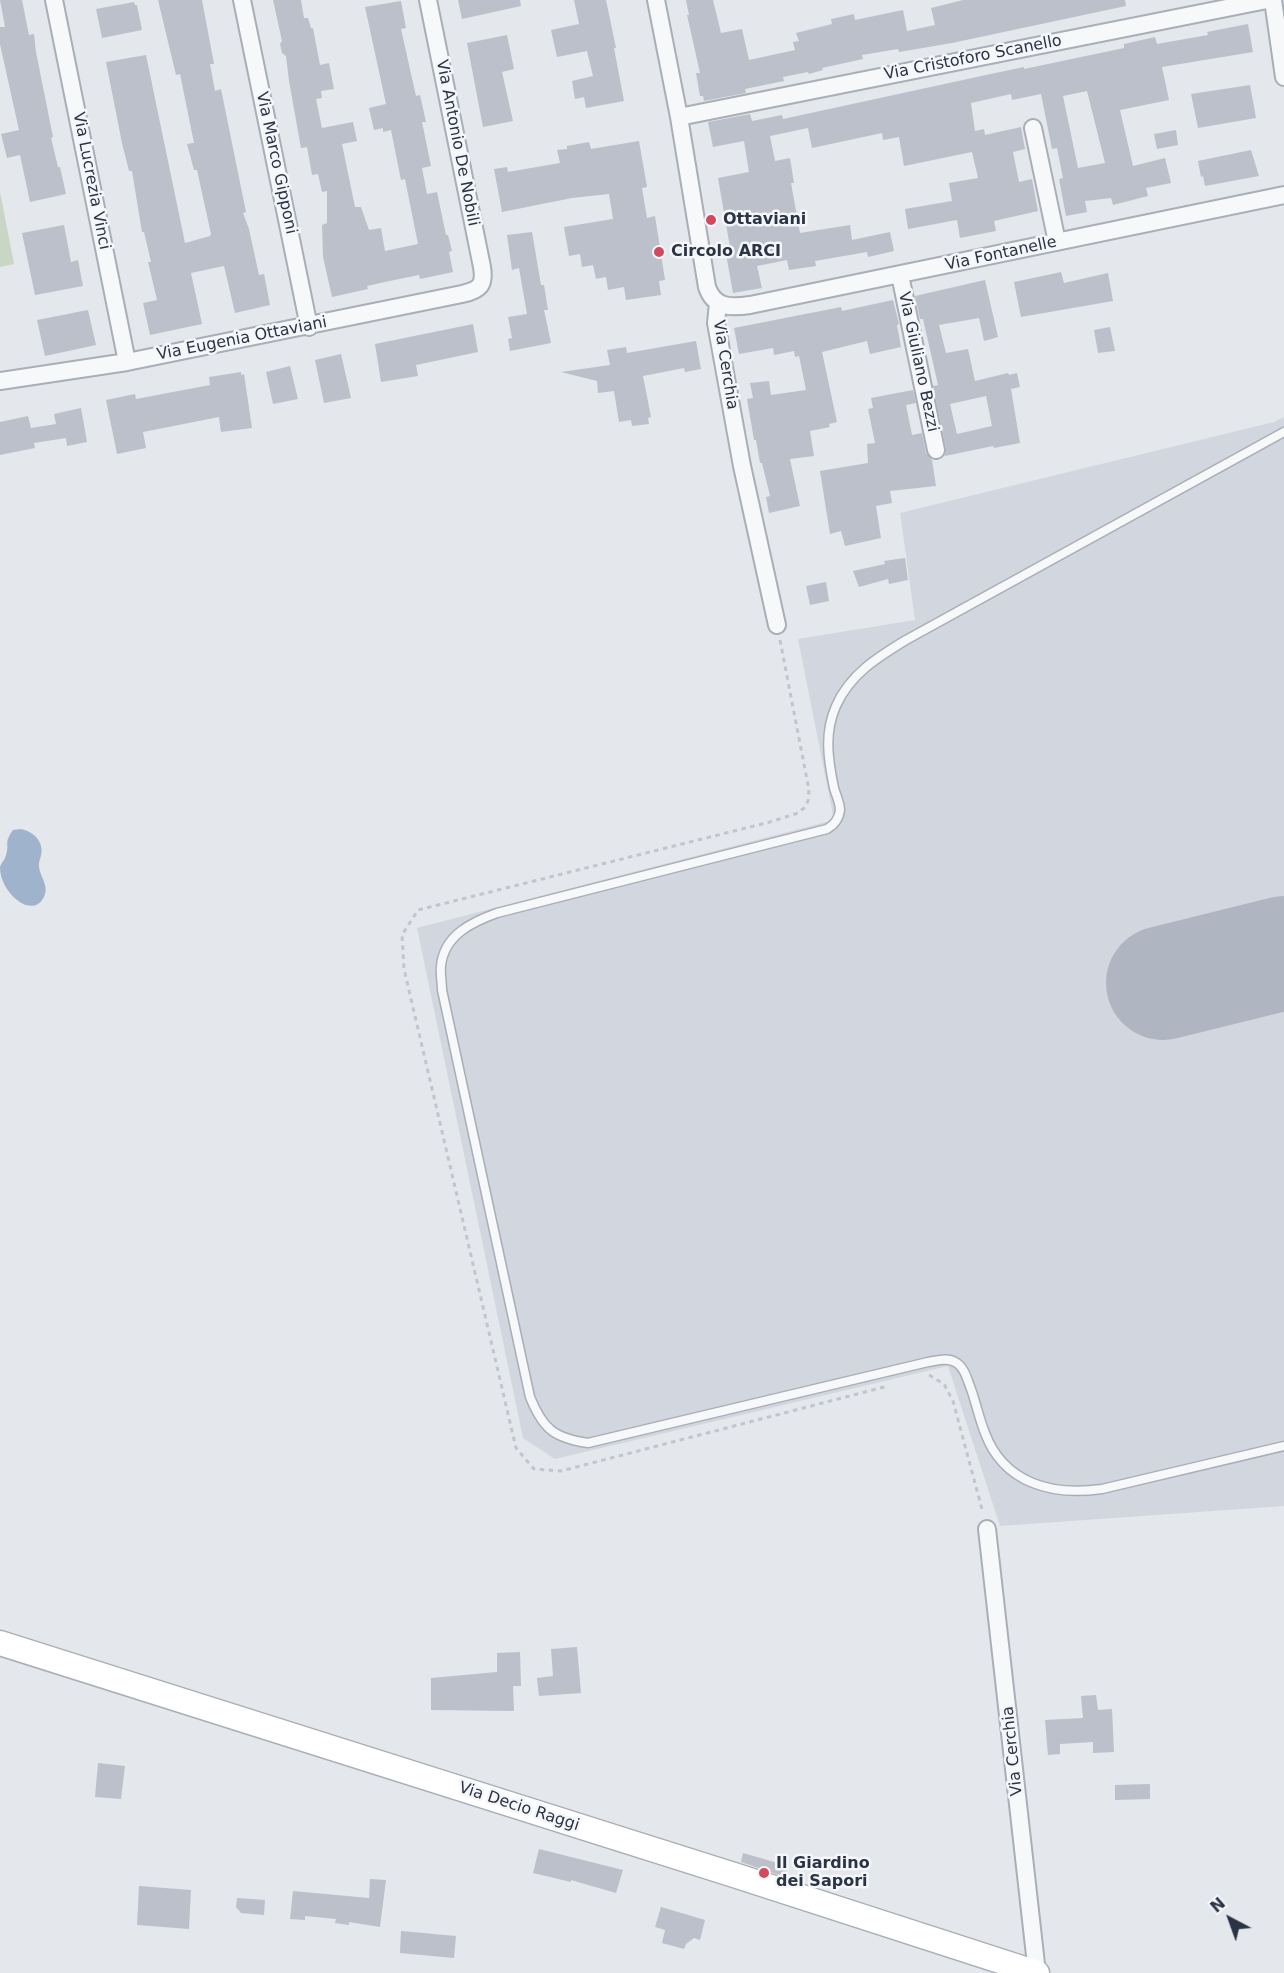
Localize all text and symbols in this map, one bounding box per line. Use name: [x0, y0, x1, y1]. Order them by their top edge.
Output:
street label: Via Cristoforo Scanello: [883, 31, 1063, 85]
street label: Via Antonio De Nobili: [431, 58, 483, 228]
street label: Via Marco Gipponi: [252, 90, 300, 236]
street label: Via Lucrezia Vinci: [68, 111, 114, 251]
place label: Ottaviani: [723, 210, 806, 230]
marker: Ottaviani: [704, 213, 718, 227]
street label: Via Fontanelle: [944, 233, 1058, 275]
place label: Circolo ARCI: [671, 242, 781, 262]
marker: Circolo ARCI: [652, 245, 666, 259]
street label: Via Giuliano Bezzi: [894, 290, 942, 434]
street label: Via Eugenia Ottaviani: [155, 313, 329, 365]
street label: Via Cerchia: [708, 319, 742, 411]
street label: Via Cerchia: [999, 1705, 1027, 1797]
street label: Via Decio Raggi: [456, 1778, 582, 1836]
place label: Il Giardino dei Sapori: [776, 1854, 870, 1892]
marker: Il Giardino dei Sapori: [757, 1866, 771, 1880]
north arrow: [1200, 1889, 1260, 1949]
text: N: [1207, 1893, 1229, 1917]

